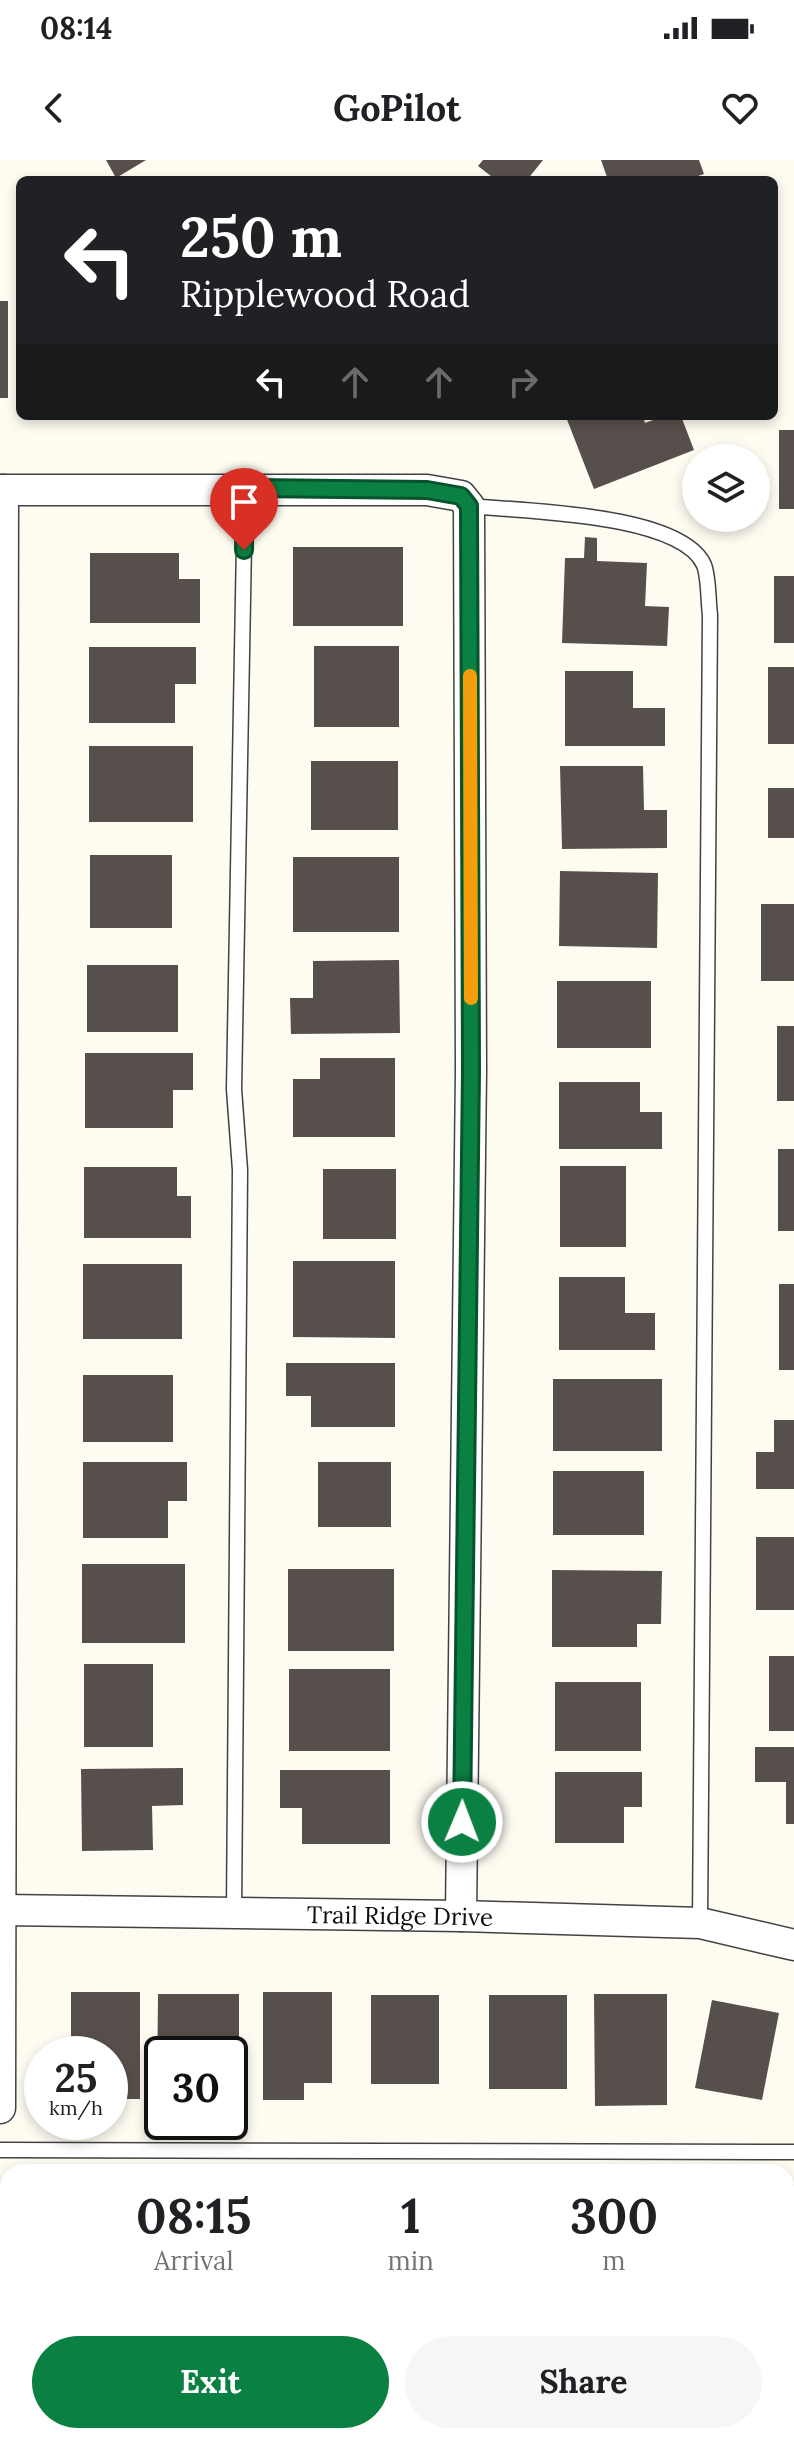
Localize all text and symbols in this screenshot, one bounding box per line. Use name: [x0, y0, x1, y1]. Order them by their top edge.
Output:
text: 08:14: [40, 9, 112, 47]
text: GoPilot: [333, 85, 461, 131]
icon: back: [32, 86, 76, 130]
icon: heart: [718, 86, 762, 130]
text: 250 m: [180, 201, 342, 272]
icon: left: [48, 208, 152, 312]
text: Ripplewood Road: [180, 271, 470, 317]
icon: left: [249, 360, 293, 404]
icon: ahead: [333, 360, 377, 404]
icon: ahead: [417, 360, 461, 404]
icon: right: [501, 360, 545, 404]
map controls: [682, 444, 770, 532]
button: layers: [682, 444, 770, 532]
pin: [210, 468, 278, 550]
icon: arrive: [222, 480, 266, 524]
position arrow: [420, 1780, 504, 1864]
street label: Trail Ridge Drive: [307, 1898, 493, 1932]
speed limit sign: 30: [144, 2036, 248, 2140]
text: 25: [55, 2052, 97, 2103]
text: km/h: [49, 2095, 103, 2120]
text: 08:15: [136, 2185, 251, 2246]
text: 1: [401, 2185, 420, 2246]
text: 300: [570, 2185, 658, 2246]
text: Arrival: [154, 2244, 234, 2277]
text: min: [388, 2244, 434, 2277]
text: m: [602, 2244, 626, 2277]
button: Exit: [32, 2336, 389, 2428]
button: Share: [405, 2336, 762, 2428]

